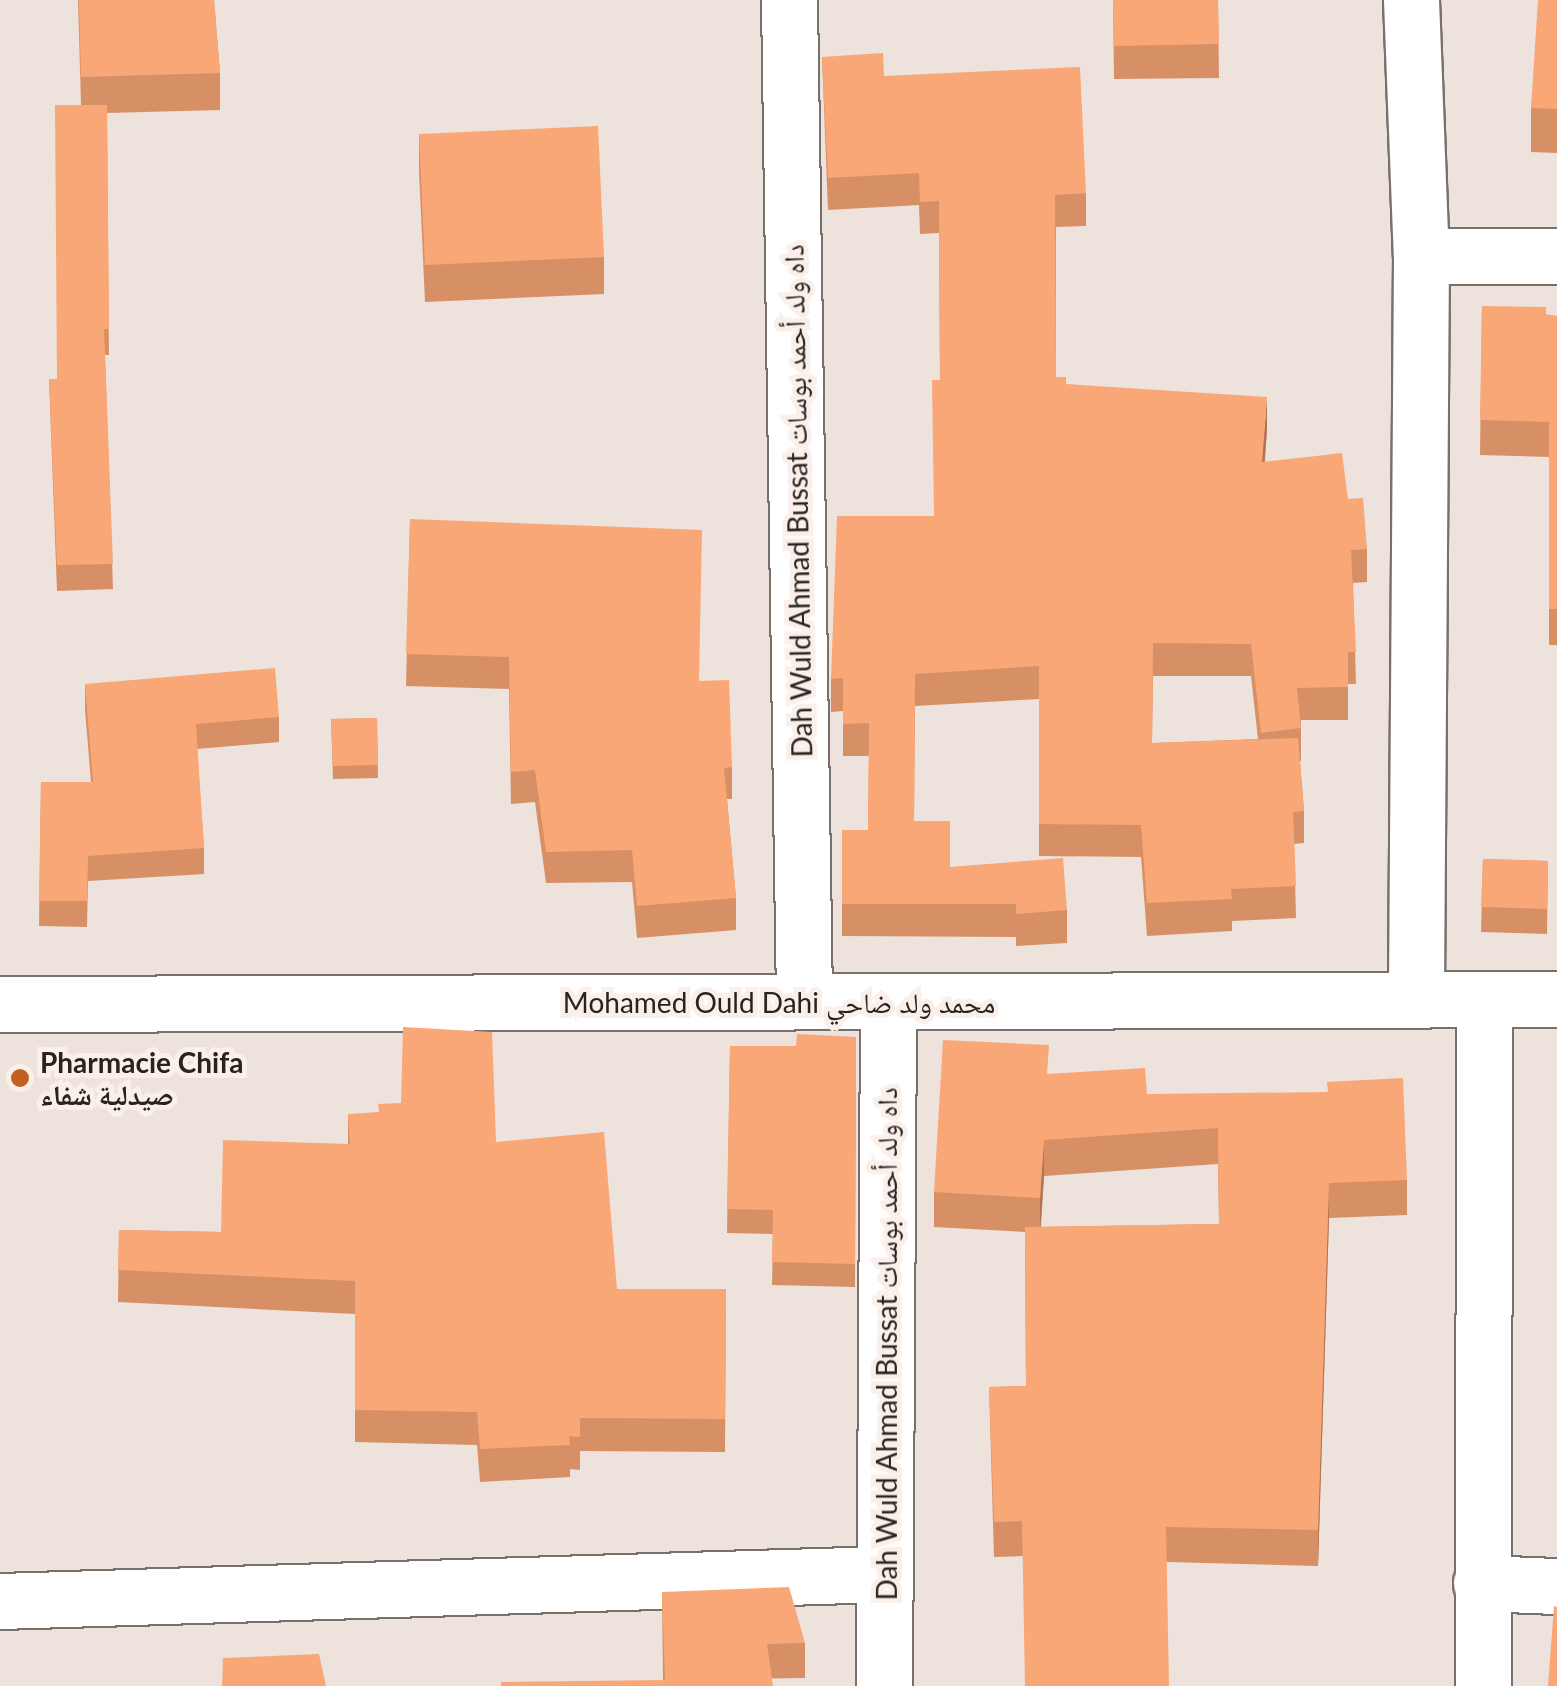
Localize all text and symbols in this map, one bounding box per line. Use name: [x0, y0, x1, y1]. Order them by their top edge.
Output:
street label: Dah Wuld Ahmad Bussat داه ولد أحمد بوسات: [776, 244, 818, 758]
street label: Mohamed Ould Dahi محمد ولد ضاحي: [563, 985, 995, 1019]
place label: Pharmacie Chifa صيدلية شفاء: [40, 1045, 243, 1111]
marker: Pharmacie Chifa صيدلية شفاء: [9, 1067, 31, 1089]
street label: Dah Wuld Ahmad Bussat داه ولد أحمد بوسات: [869, 1087, 903, 1601]

